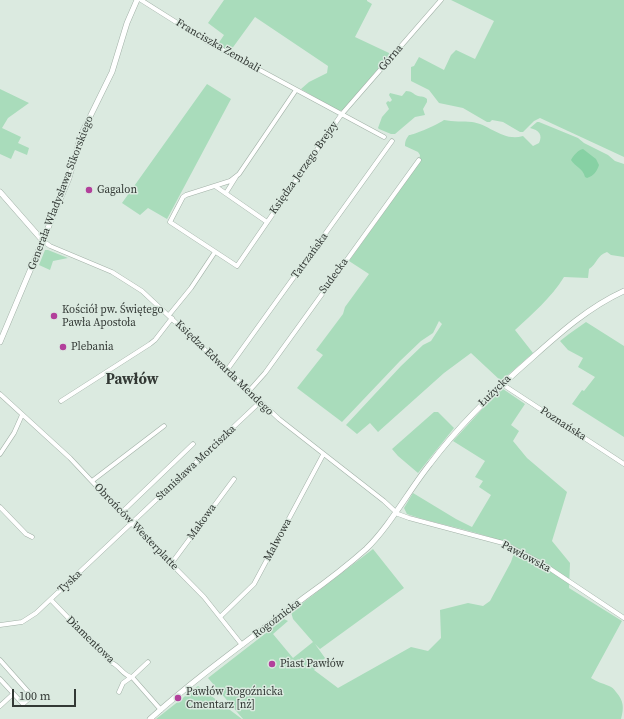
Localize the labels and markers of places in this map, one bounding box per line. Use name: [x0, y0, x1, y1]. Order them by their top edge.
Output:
place label: Gagalon: [97, 183, 137, 197]
marker: Gagalon: [84, 185, 94, 195]
place label: Kościół pw. Świętego Pawła Apostoła: [62, 303, 164, 329]
marker: Kościół pw. Świętego Pawła Apostoła: [49, 311, 59, 321]
place label: Plebania: [71, 340, 114, 354]
marker: Plebania: [58, 342, 68, 352]
place label: Piast Pawłów: [280, 657, 344, 671]
marker: Piast Pawłów: [267, 659, 277, 669]
place label: Pawłów Rogoźnicka Cmentarz [nż]: [186, 685, 283, 711]
marker: Pawłów Rogoźnicka Cmentarz [nż]: [173, 693, 183, 703]

